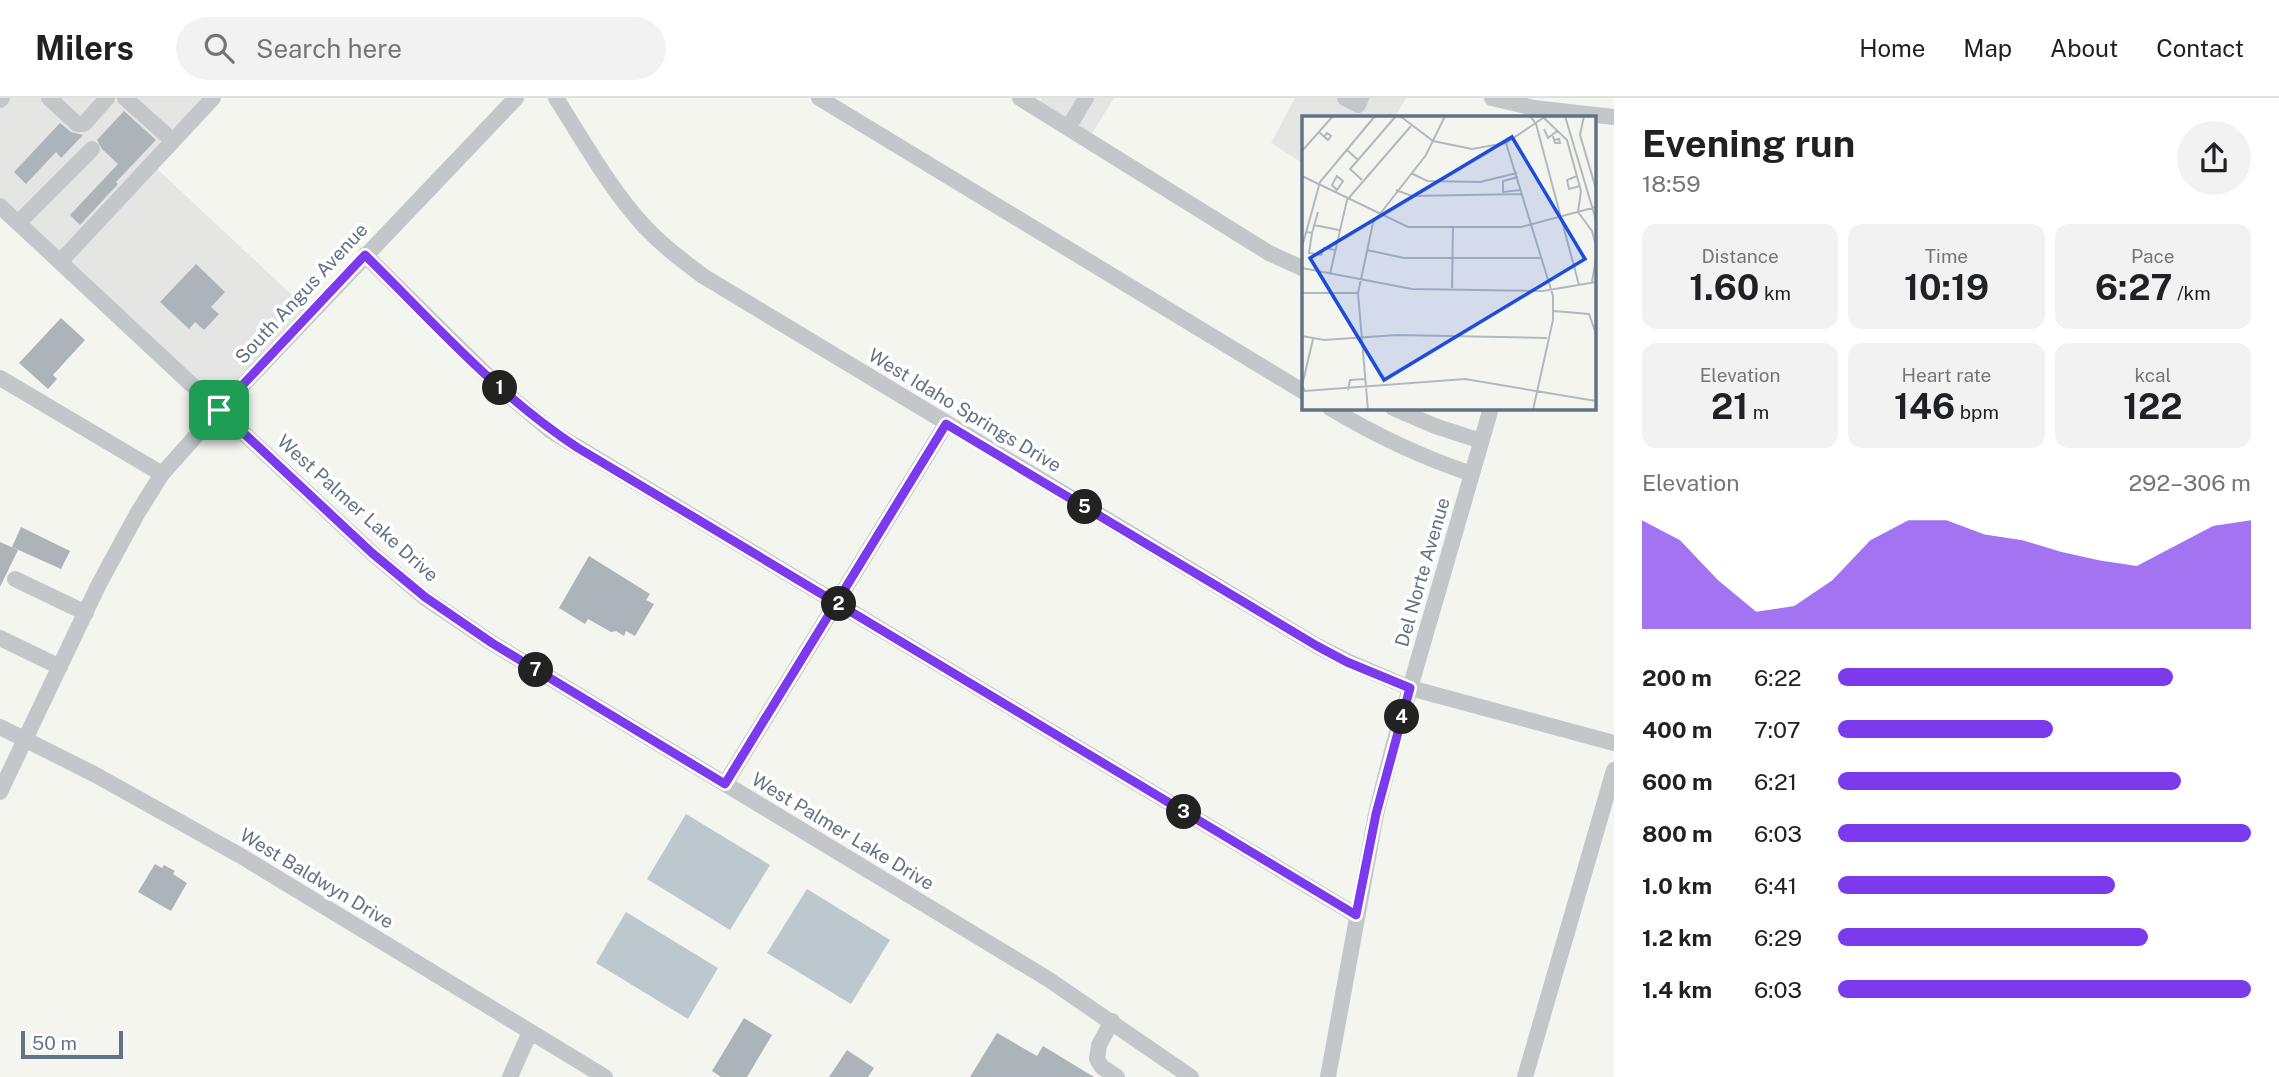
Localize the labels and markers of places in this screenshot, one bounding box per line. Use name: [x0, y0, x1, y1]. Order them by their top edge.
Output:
pin: 1: [482, 370, 518, 406]
pin: [189, 380, 249, 440]
pin: 5: [1068, 490, 1102, 524]
pin: 2: [822, 587, 856, 622]
pin: 7: [518, 652, 554, 688]
pin: 4: [1384, 700, 1420, 734]
pin: 3: [1166, 794, 1202, 830]

